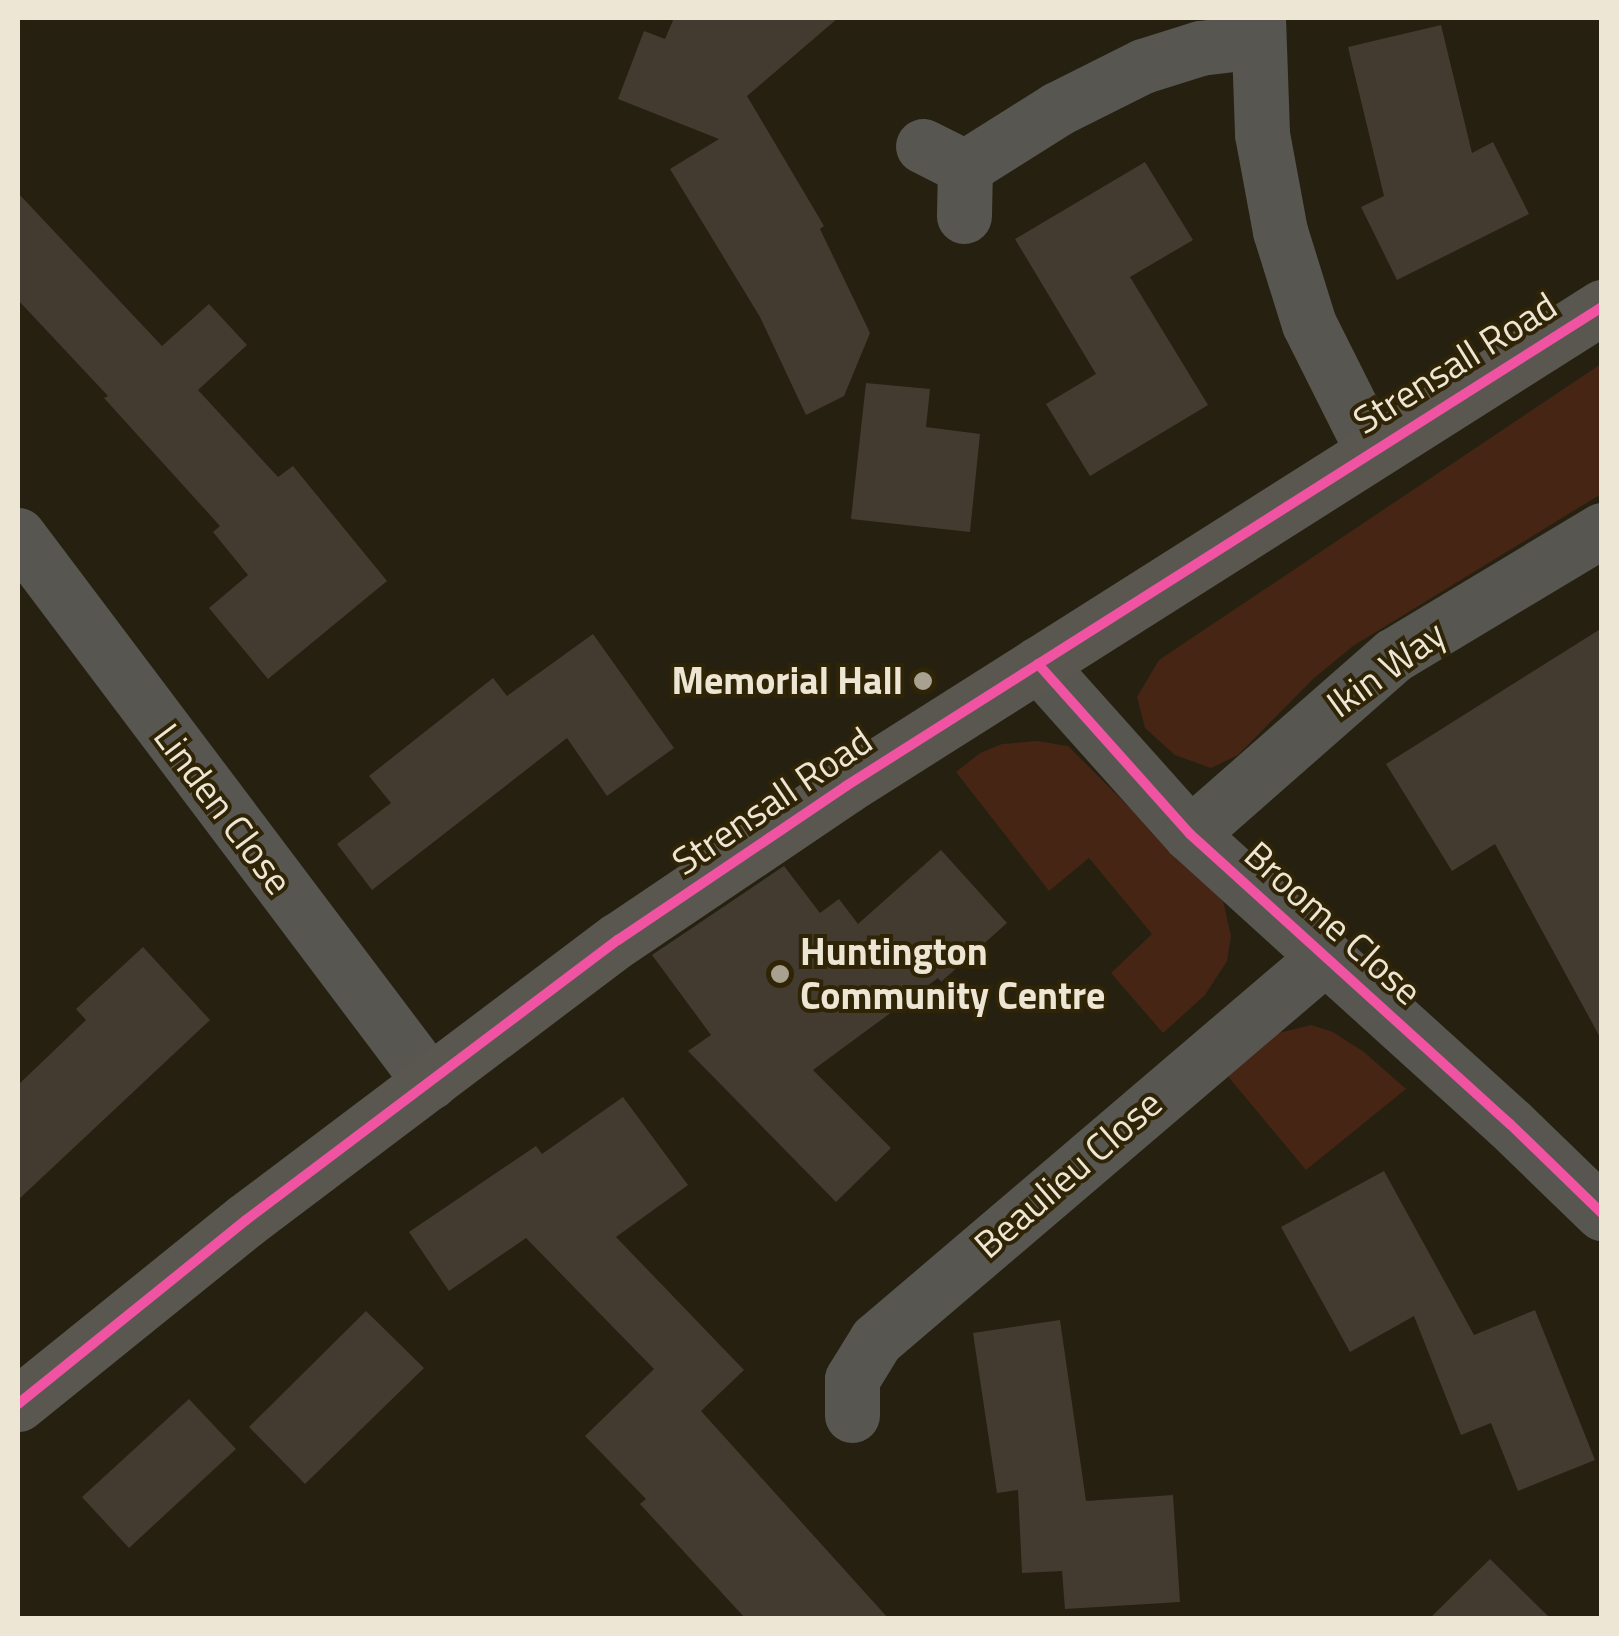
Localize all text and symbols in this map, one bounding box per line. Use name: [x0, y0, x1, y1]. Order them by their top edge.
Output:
street label: Strensall Road: [1345, 282, 1565, 444]
street label: Ikin Way: [1318, 611, 1454, 727]
place label: Memorial Hall: [672, 658, 903, 704]
marker: Memorial Hall: [912, 670, 934, 692]
street label: Linden Close: [144, 715, 302, 903]
street label: Strensall Road: [664, 718, 880, 884]
street label: Broome Close: [1235, 832, 1431, 1014]
place label: Huntington Community Centre: [800, 929, 1105, 1018]
marker: Huntington Community Centre: [769, 963, 791, 985]
street label: Beaulieu Close: [965, 1080, 1171, 1268]

